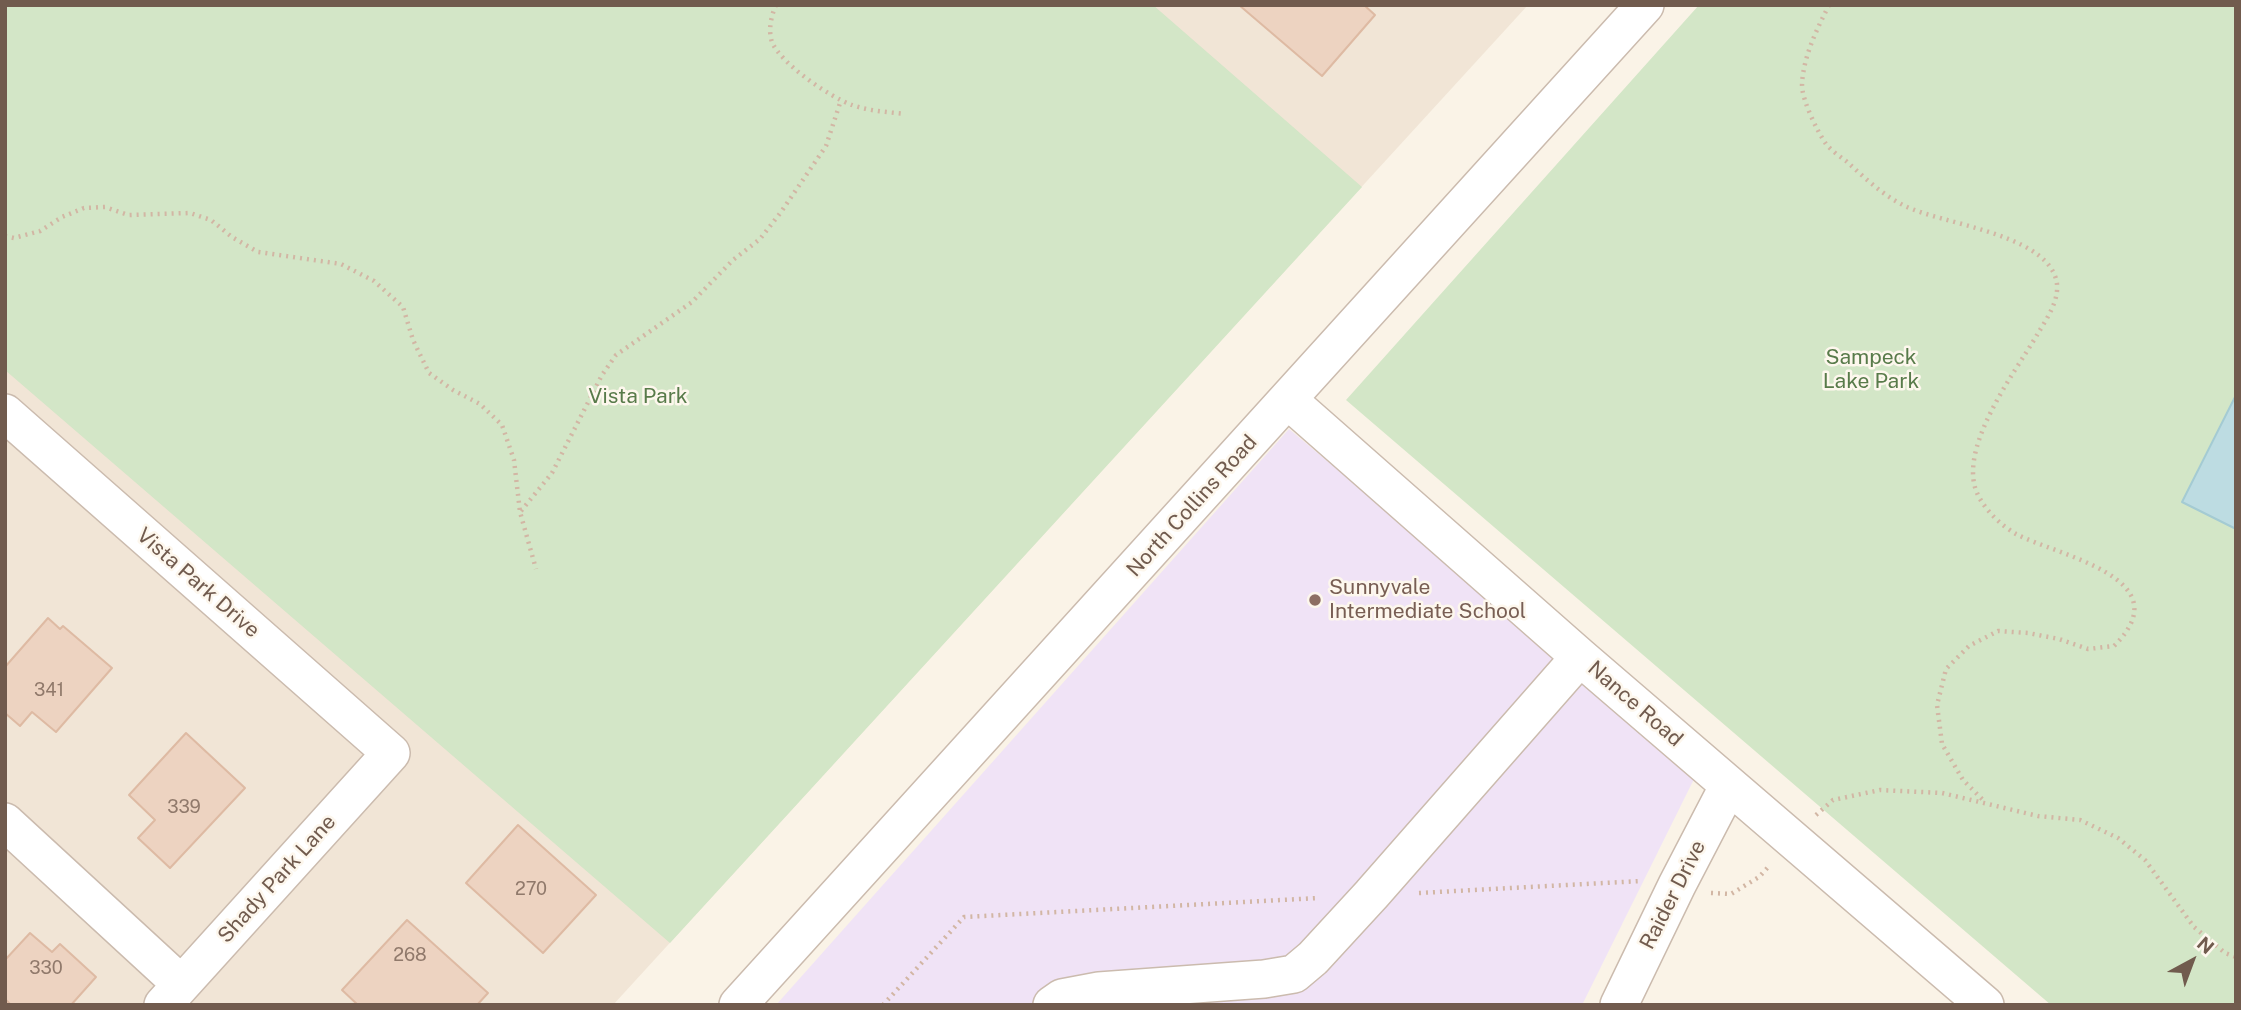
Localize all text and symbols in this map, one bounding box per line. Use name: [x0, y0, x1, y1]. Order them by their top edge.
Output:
park label: Sampeck Lake Park: [1823, 345, 1919, 395]
park label: Vista Park: [588, 384, 688, 410]
street label: North Collins Road: [1122, 430, 1262, 582]
street label: Vista Park Drive: [131, 523, 265, 643]
place label: Sunnyvale Intermediate School: [1329, 575, 1526, 625]
marker: Sunnyvale Intermediate School: [1307, 592, 1323, 608]
street label: Nance Road: [1582, 656, 1688, 752]
house number: 341: [34, 679, 64, 701]
house number: 339: [167, 796, 201, 818]
street label: Shady Park Lane: [213, 810, 341, 948]
street label: Raider Drive: [1635, 836, 1711, 954]
house number: 270: [515, 878, 547, 900]
north arrow: [2157, 926, 2227, 996]
text: N: [2193, 932, 2219, 958]
house number: 268: [393, 944, 427, 966]
house number: 330: [29, 957, 63, 979]

